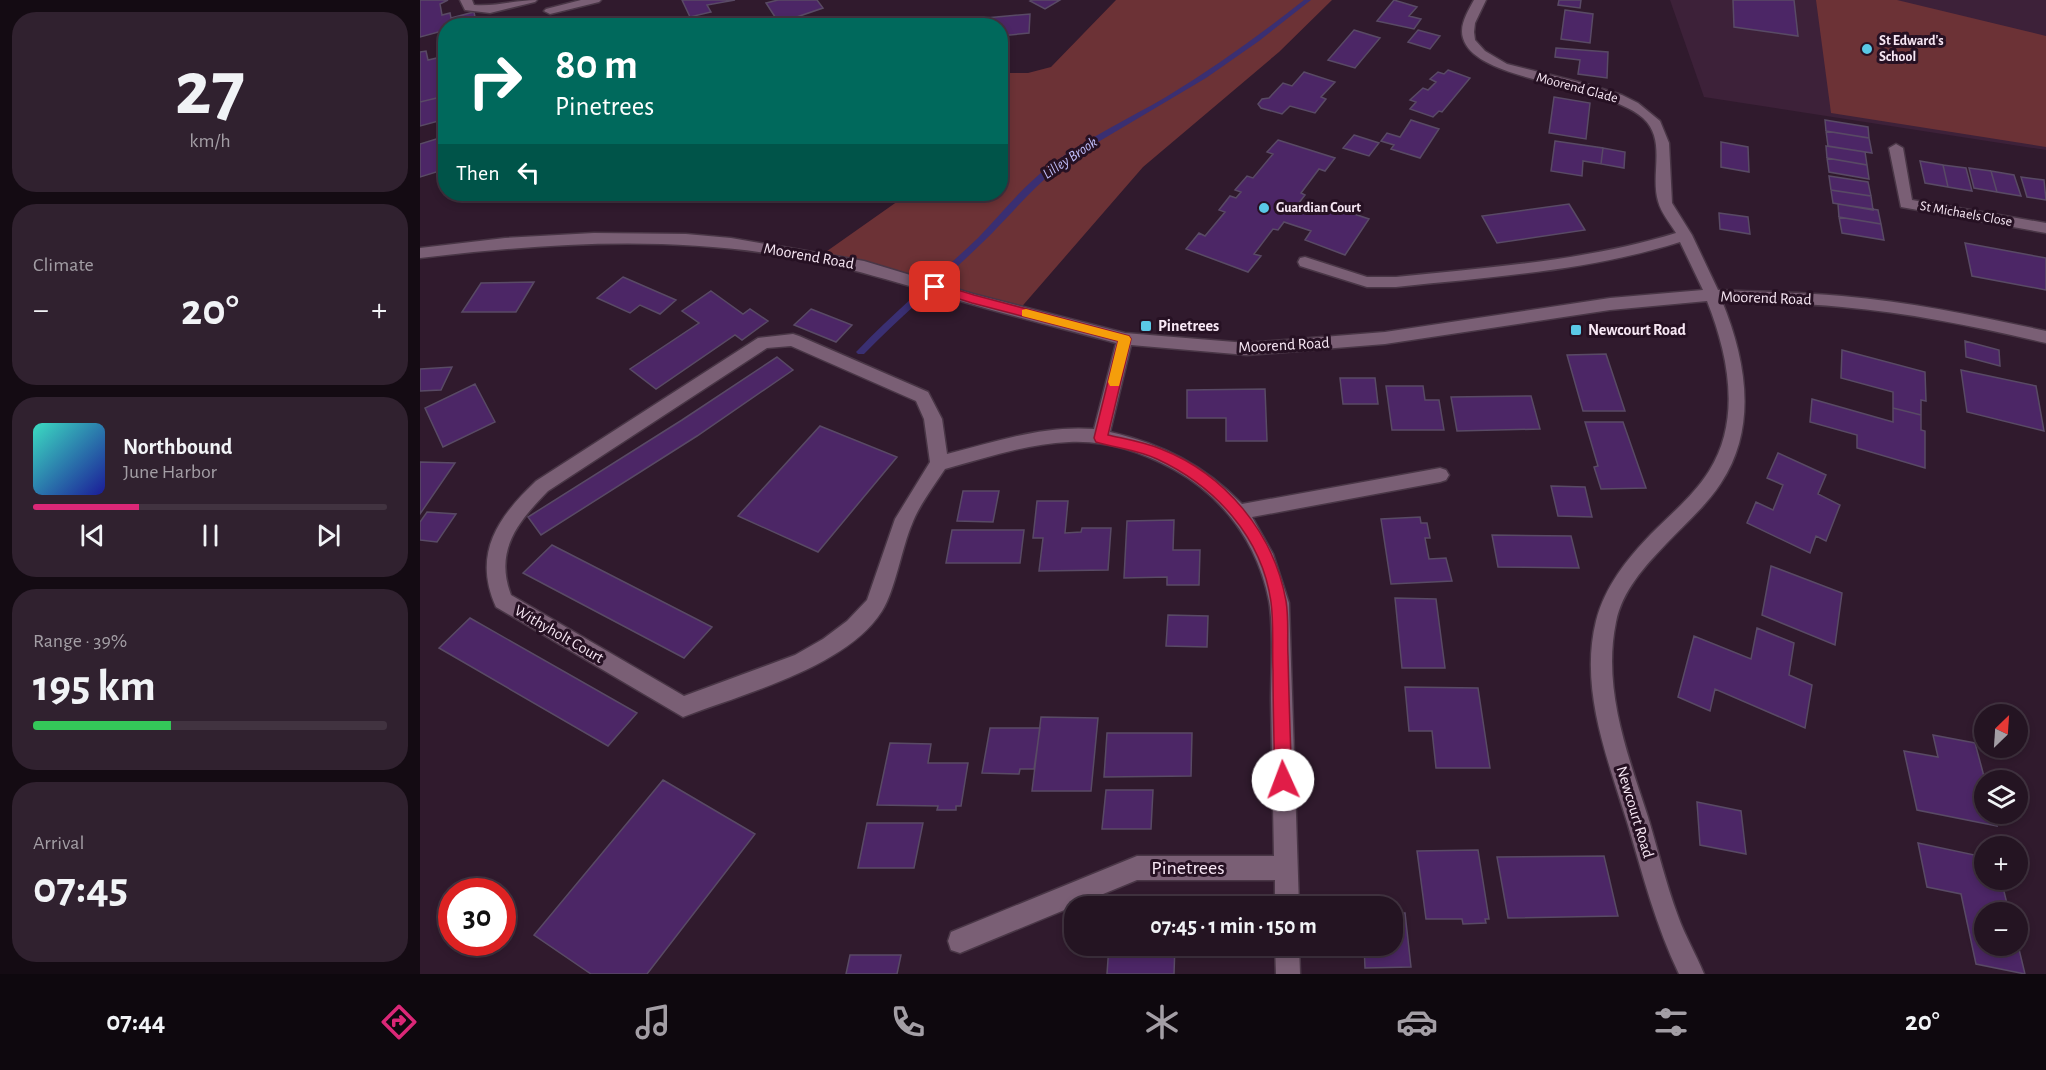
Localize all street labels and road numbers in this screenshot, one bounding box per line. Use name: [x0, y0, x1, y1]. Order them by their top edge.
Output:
street label: Moorend Glade: [1535, 70, 1619, 106]
street label: St Michaels Close: [1919, 199, 2013, 229]
street label: Moorend Road: [763, 240, 855, 272]
street label: Moorend Road: [1720, 288, 1812, 308]
street label: Moorend Road: [1238, 335, 1330, 355]
street label: Withyholt Court: [511, 602, 606, 667]
street label: Newcourt Road: [1613, 764, 1657, 860]
street label: Pinetrees: [1151, 858, 1225, 878]

